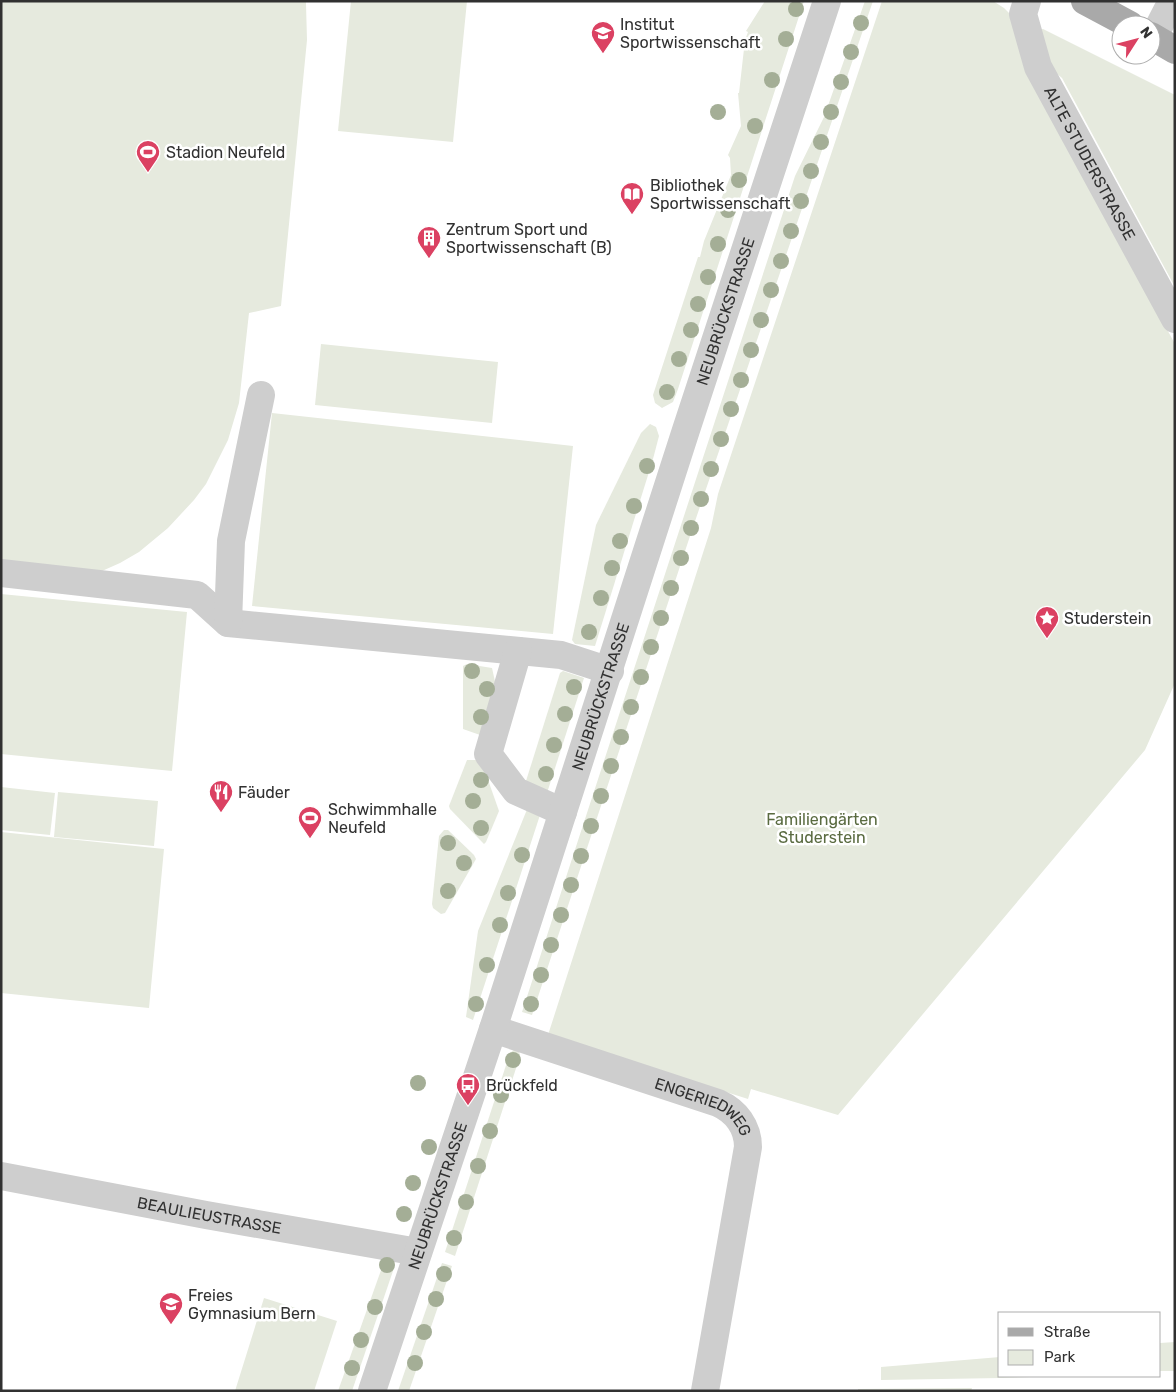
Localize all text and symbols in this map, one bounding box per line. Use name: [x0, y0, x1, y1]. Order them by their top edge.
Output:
place label: Institut Sportwissenschaft: [620, 15, 761, 52]
north arrow: [1111, 15, 1161, 65]
school or university icon: Institut Sportwissenschaft: [590, 20, 616, 54]
text: N: [1136, 24, 1156, 42]
street label: ALTE STUDERSTRASSE: [1040, 83, 1139, 243]
sports icon: Stadion Neufeld: [135, 139, 161, 173]
place label: Stadion Neufeld: [166, 143, 285, 162]
place label: Bibliothek Sportwissenschaft: [650, 176, 791, 213]
library icon: Bibliothek Sportwissenschaft: [619, 181, 645, 215]
place label: Zentrum Sport und Sportwissenschaft (B): [446, 220, 612, 257]
building icon: Zentrum Sport und Sportwissenschaft (B): [416, 225, 442, 259]
street label: NEUBRÜCKSTRASSE: [692, 235, 759, 388]
place icon: Studerstein: [1034, 605, 1060, 639]
place label: Studerstein: [1064, 609, 1151, 628]
street label: NEUBRÜCKSTRASSE: [568, 620, 633, 773]
restaurant icon: Fäuder: [208, 779, 234, 813]
place label: Fäuder: [238, 783, 290, 802]
place label: Schwimmhalle Neufeld: [328, 800, 437, 837]
sports icon: Schwimmhalle Neufeld: [297, 805, 323, 839]
park label: Familiengärten Studerstein: [766, 810, 878, 847]
bus stop icon: Brückfeld: [455, 1072, 481, 1106]
street label: ENGERIEDWEG: [652, 1074, 755, 1139]
place label: Brückfeld: [486, 1076, 558, 1095]
street label: NEUBRÜCKSTRASSE: [404, 1120, 471, 1272]
street label: BEAULIEUSTRASSE: [136, 1193, 283, 1238]
place label: Freies Gymnasium Bern: [188, 1286, 316, 1323]
school or university icon: Freies Gymnasium Bern: [158, 1291, 184, 1325]
legend: [998, 1312, 1161, 1377]
text: Straße: [1044, 1323, 1090, 1341]
text: Park: [1044, 1348, 1075, 1366]

